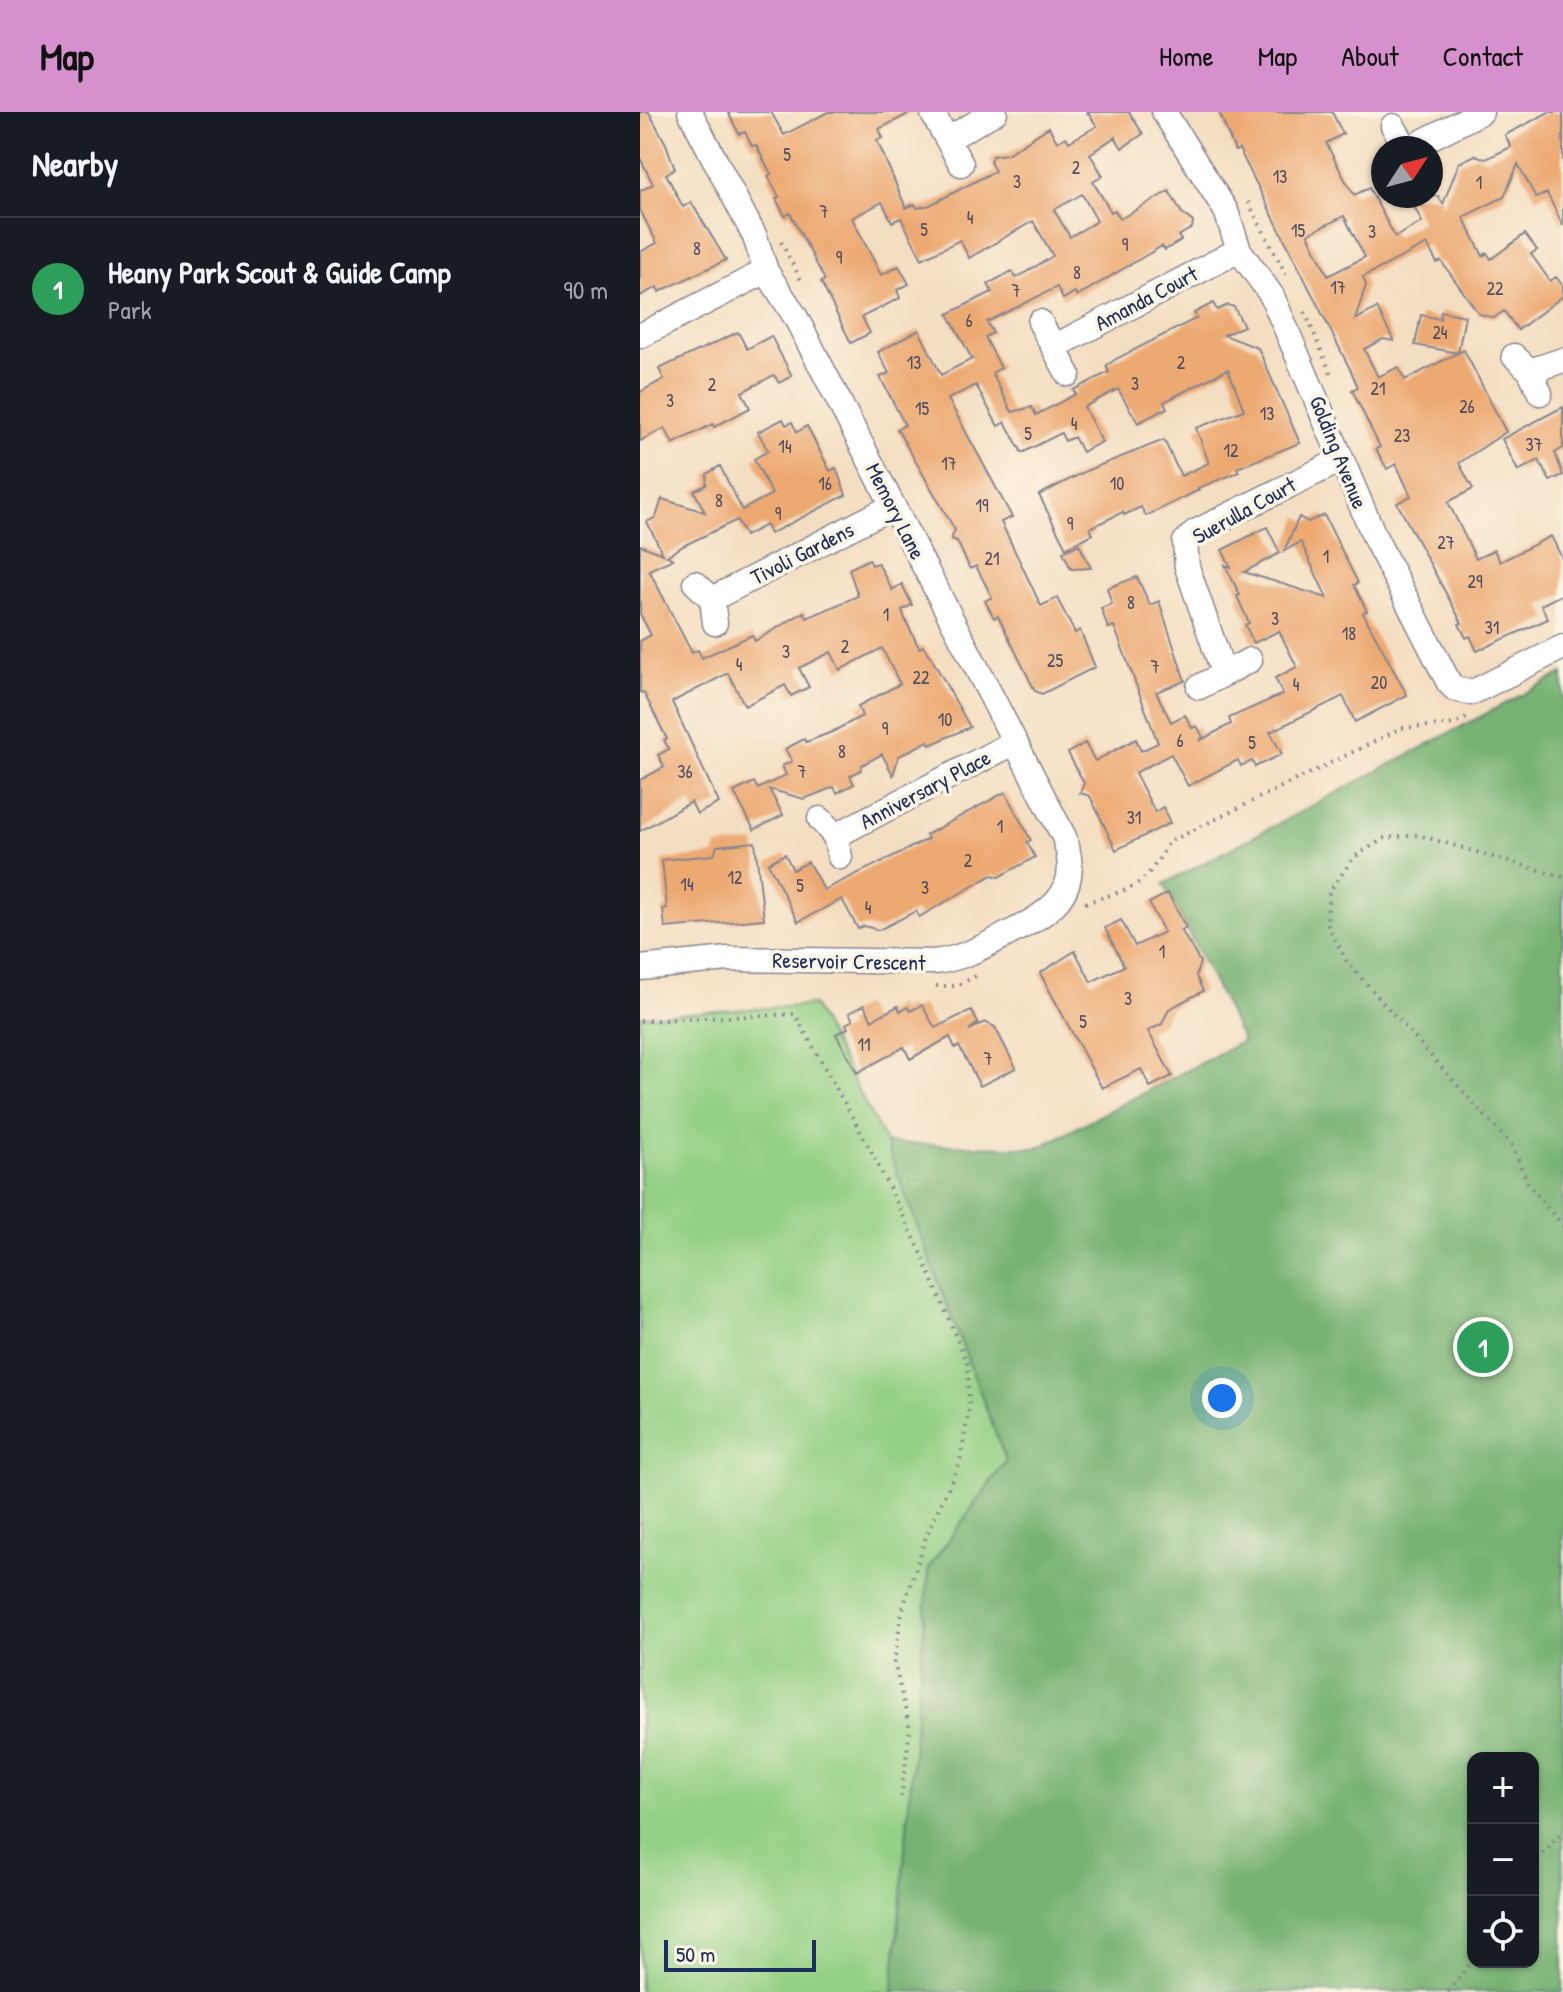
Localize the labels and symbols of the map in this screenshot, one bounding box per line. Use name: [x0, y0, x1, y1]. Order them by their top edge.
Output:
north arrow: [1371, 136, 1443, 208]
house number: 5: [783, 142, 791, 167]
house number: 2: [1072, 155, 1081, 180]
house number: 13: [1273, 164, 1287, 189]
house number: 3: [1013, 169, 1021, 194]
house number: 1: [1476, 170, 1482, 195]
house number: 7: [820, 199, 829, 224]
house number: 4: [967, 205, 974, 230]
house number: 5: [920, 217, 928, 242]
house number: 15: [1291, 218, 1305, 243]
house number: 3: [1368, 219, 1376, 244]
house number: 9: [1122, 232, 1129, 257]
house number: 8: [693, 236, 701, 261]
house number: 9: [836, 245, 843, 270]
street label: Amanda Court: [1089, 258, 1203, 338]
house number: 8: [1073, 260, 1081, 285]
house number: 17: [1330, 275, 1346, 300]
house number: 22: [1487, 276, 1504, 301]
house number: 7: [1012, 278, 1021, 303]
house number: 6: [965, 308, 973, 333]
house number: 24: [1432, 320, 1448, 345]
house number: 13: [907, 350, 921, 375]
house number: 2: [1177, 350, 1186, 375]
house number: 3: [1131, 371, 1139, 396]
house number: 2: [708, 372, 717, 397]
house number: 21: [1371, 376, 1385, 401]
house number: 3: [666, 388, 674, 413]
street label: Golding Avenue: [1303, 391, 1375, 513]
house number: 26: [1459, 394, 1475, 419]
house number: 15: [915, 396, 929, 421]
house number: 13: [1260, 401, 1274, 426]
house number: 4: [1071, 411, 1078, 436]
house number: 5: [1024, 421, 1032, 446]
house number: 23: [1394, 423, 1410, 448]
house number: 37: [1526, 432, 1543, 457]
house number: 14: [778, 434, 792, 459]
house number: 12: [1224, 438, 1239, 463]
house number: 17: [941, 451, 957, 476]
street label: Memory Lane: [859, 458, 933, 564]
street label: Suerulla Court: [1187, 469, 1301, 551]
house number: 16: [818, 471, 832, 496]
house number: 10: [1110, 471, 1124, 496]
house number: 8: [715, 488, 723, 513]
house number: 19: [975, 493, 989, 518]
house number: 9: [775, 501, 782, 526]
house number: 9: [1067, 511, 1074, 536]
street label: Tivoli Gardens: [745, 514, 859, 592]
house number: 27: [1437, 530, 1455, 555]
house number: 1: [1323, 544, 1329, 569]
house number: 21: [985, 546, 999, 571]
house number: 29: [1467, 569, 1483, 594]
house number: 8: [1127, 590, 1135, 615]
house number: 1: [883, 602, 889, 627]
house number: 3: [1271, 606, 1279, 631]
house number: 31: [1485, 615, 1499, 640]
house number: 18: [1342, 621, 1356, 646]
house number: 2: [841, 634, 850, 659]
house number: 3: [782, 639, 790, 664]
house number: 25: [1047, 648, 1063, 673]
house number: 4: [736, 652, 743, 677]
house number: 7: [1151, 654, 1160, 679]
house number: 22: [913, 665, 930, 690]
house number: 20: [1371, 670, 1387, 695]
house number: 4: [1293, 672, 1300, 697]
house number: 10: [938, 707, 952, 732]
house number: 9: [882, 716, 889, 741]
house number: 6: [1176, 728, 1184, 753]
house number: 5: [1248, 730, 1256, 755]
house number: 8: [838, 739, 846, 764]
street label: Anniversary Place: [854, 742, 996, 836]
house number: 36: [677, 759, 693, 784]
house number: 7: [798, 759, 807, 784]
house number: 31: [1127, 805, 1141, 830]
house number: 1: [997, 814, 1003, 839]
house number: 2: [964, 848, 973, 873]
house number: 12: [728, 865, 743, 890]
house number: 14: [680, 872, 694, 897]
house number: 5: [796, 873, 804, 898]
house number: 3: [921, 875, 929, 900]
house number: 4: [865, 895, 872, 920]
house number: 1: [1159, 939, 1165, 964]
street label: Reservoir Crescent: [772, 945, 926, 977]
house number: 3: [1124, 986, 1132, 1011]
house number: 5: [1079, 1009, 1087, 1034]
house number: 11: [857, 1032, 871, 1057]
house number: 7: [984, 1046, 993, 1071]
pin: 1: [1457, 1317, 1509, 1377]
your location: [1202, 1378, 1242, 1418]
scale bar: [664, 1936, 816, 1972]

